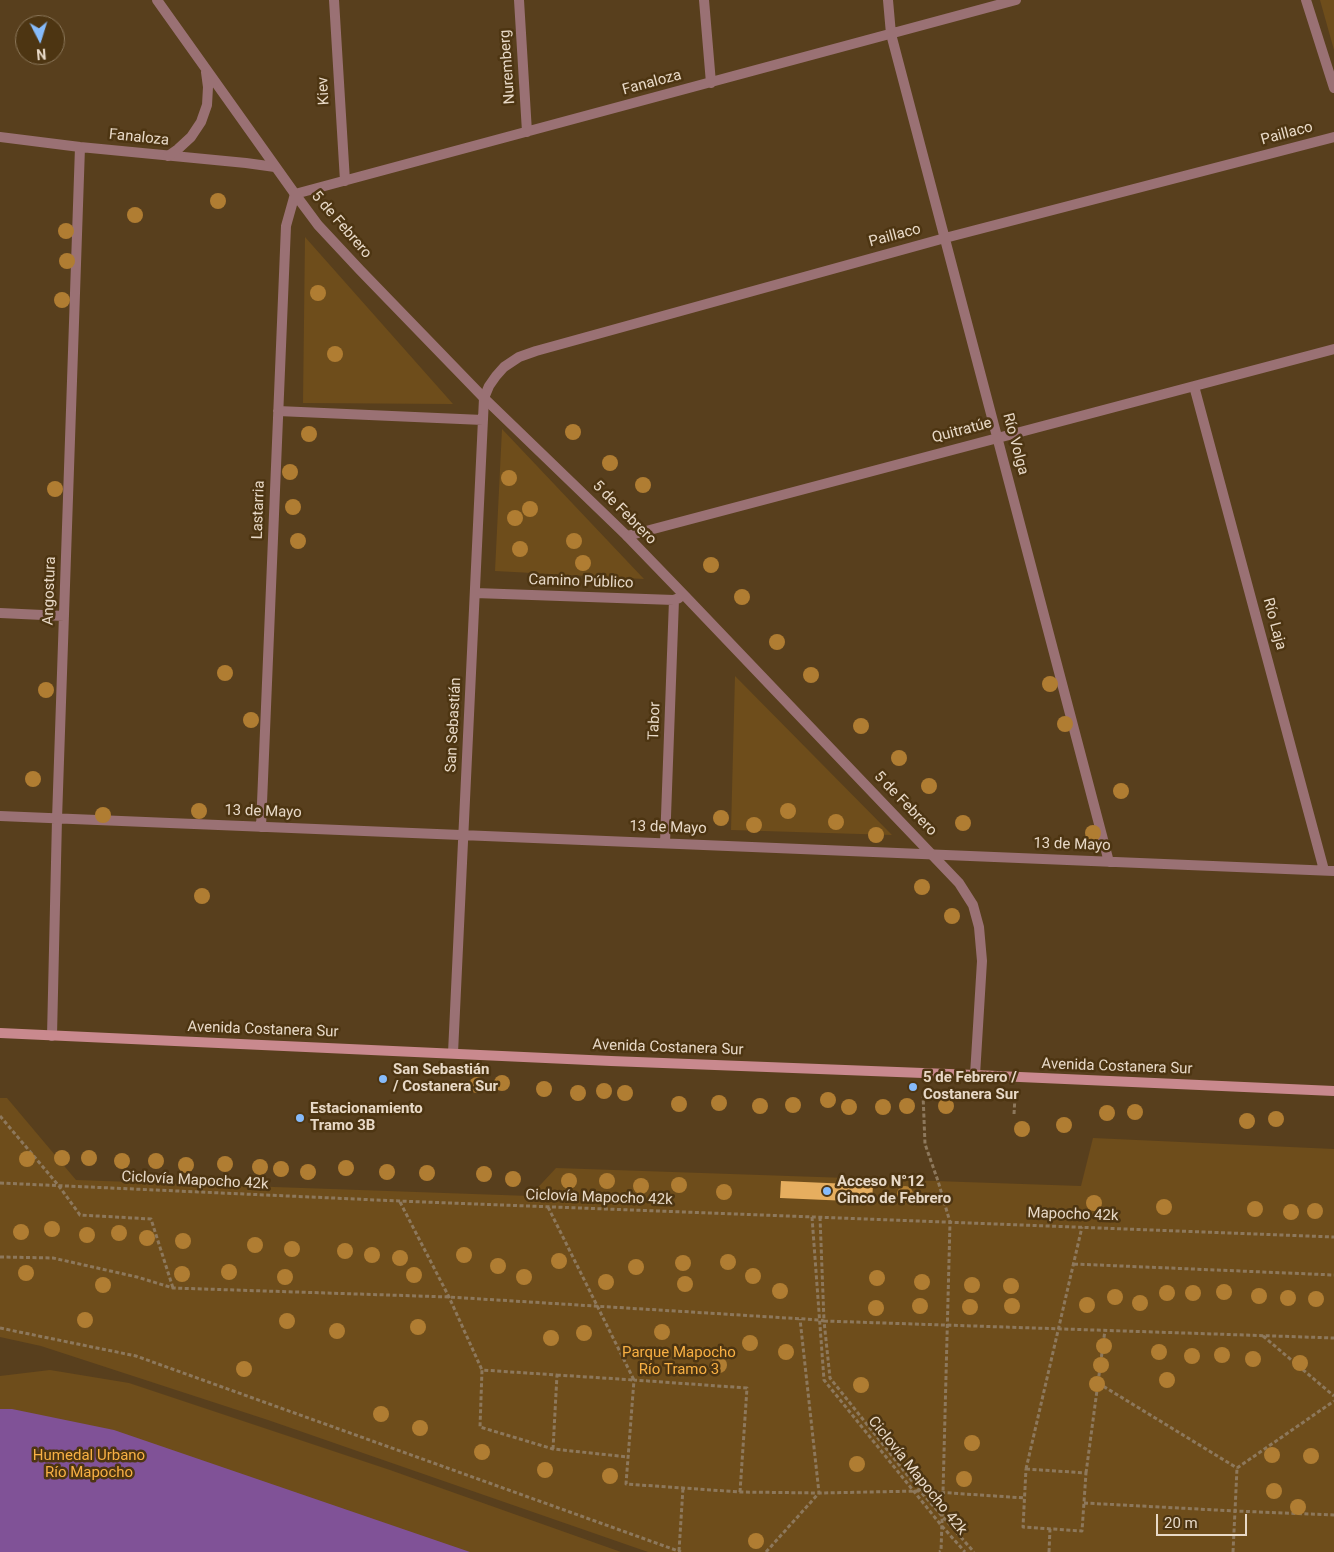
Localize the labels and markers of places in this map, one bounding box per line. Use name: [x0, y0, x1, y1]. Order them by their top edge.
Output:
place label: San Sebastián / Costanera Sur: [393, 1061, 498, 1096]
place label: 5 de Febrero / Costanera Sur: [923, 1069, 1019, 1104]
marker: San Sebastián / Costanera Sur: [377, 1073, 389, 1085]
marker: 5 de Febrero / Costanera Sur: [907, 1081, 919, 1093]
place label: Estacionamiento Tramo 3B: [310, 1100, 423, 1135]
marker: Estacionamiento Tramo 3B: [294, 1112, 306, 1124]
place label: Acceso N°12 Cinco de Febrero: [837, 1173, 951, 1208]
marker: Acceso N°12 Cinco de Febrero: [821, 1185, 833, 1197]

